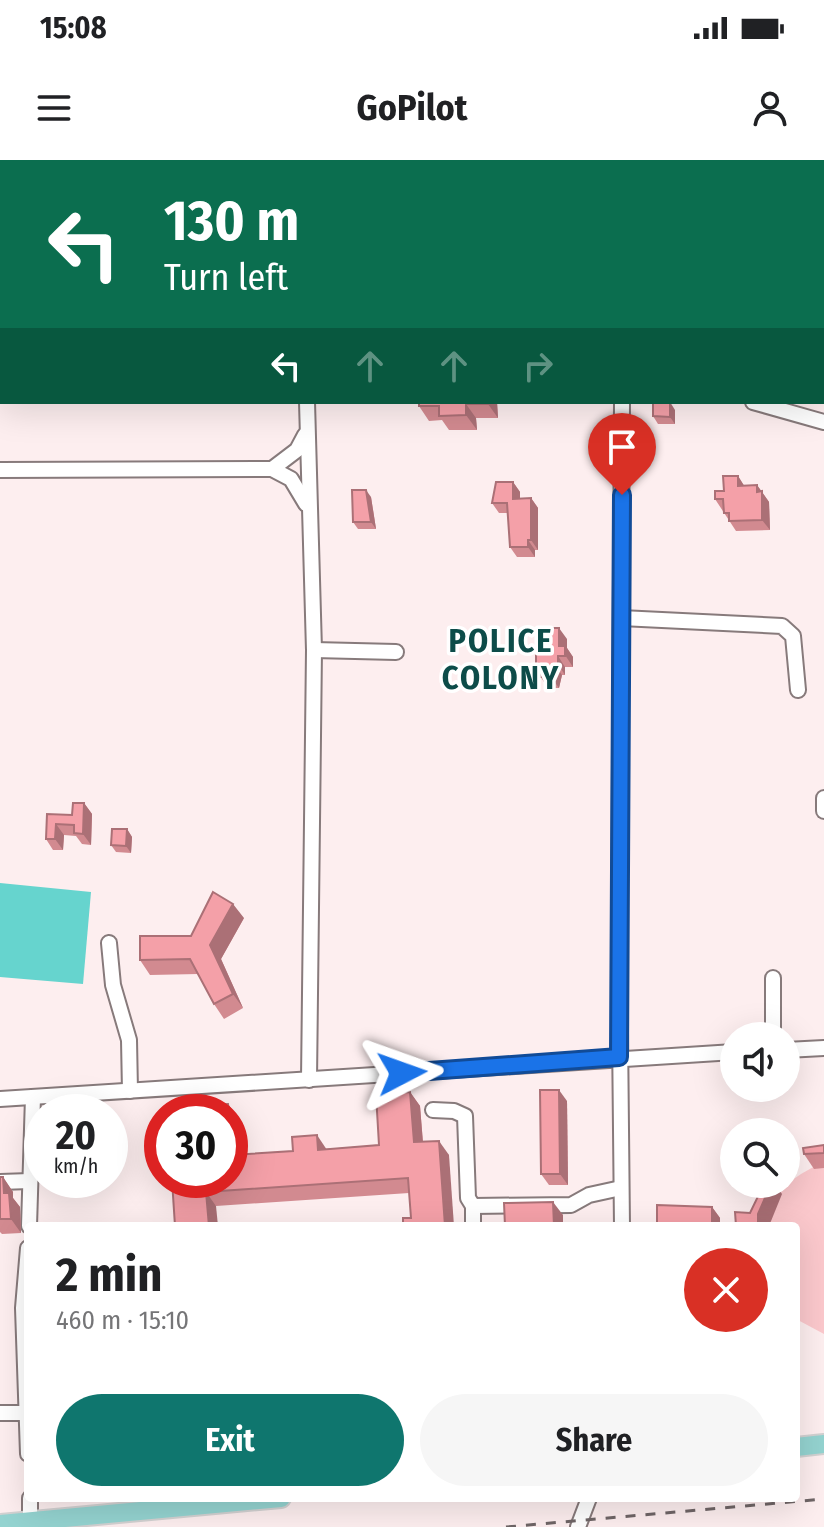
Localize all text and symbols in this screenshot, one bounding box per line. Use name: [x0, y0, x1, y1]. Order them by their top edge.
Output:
text: 15:08: [40, 10, 107, 46]
icon: menu: [32, 86, 76, 130]
text: GoPilot: [357, 86, 467, 130]
icon: person: [748, 86, 792, 130]
text: 130 m: [164, 188, 299, 255]
icon: left: [32, 192, 136, 296]
text: Turn left: [164, 256, 288, 300]
icon: left: [264, 344, 308, 388]
icon: ahead: [348, 344, 392, 388]
icon: ahead: [432, 344, 476, 388]
icon: right: [516, 344, 560, 388]
pin: [588, 413, 656, 495]
icon: arrive: [600, 425, 644, 469]
district label: POLICE COLONY: [442, 622, 560, 697]
map controls: [720, 1022, 800, 1198]
button: sound: [720, 1022, 800, 1102]
position arrow: [360, 1031, 444, 1115]
speed limit sign: 30: [144, 1094, 248, 1198]
text: 20: [56, 1112, 96, 1160]
button: search: [720, 1118, 800, 1198]
text: km/h: [54, 1154, 98, 1178]
text: 2 min: [56, 1246, 162, 1304]
button: close: [684, 1248, 768, 1332]
text: 460 m · 15:10: [56, 1305, 189, 1336]
button: Exit: [56, 1394, 404, 1486]
button: Share: [420, 1394, 768, 1486]

